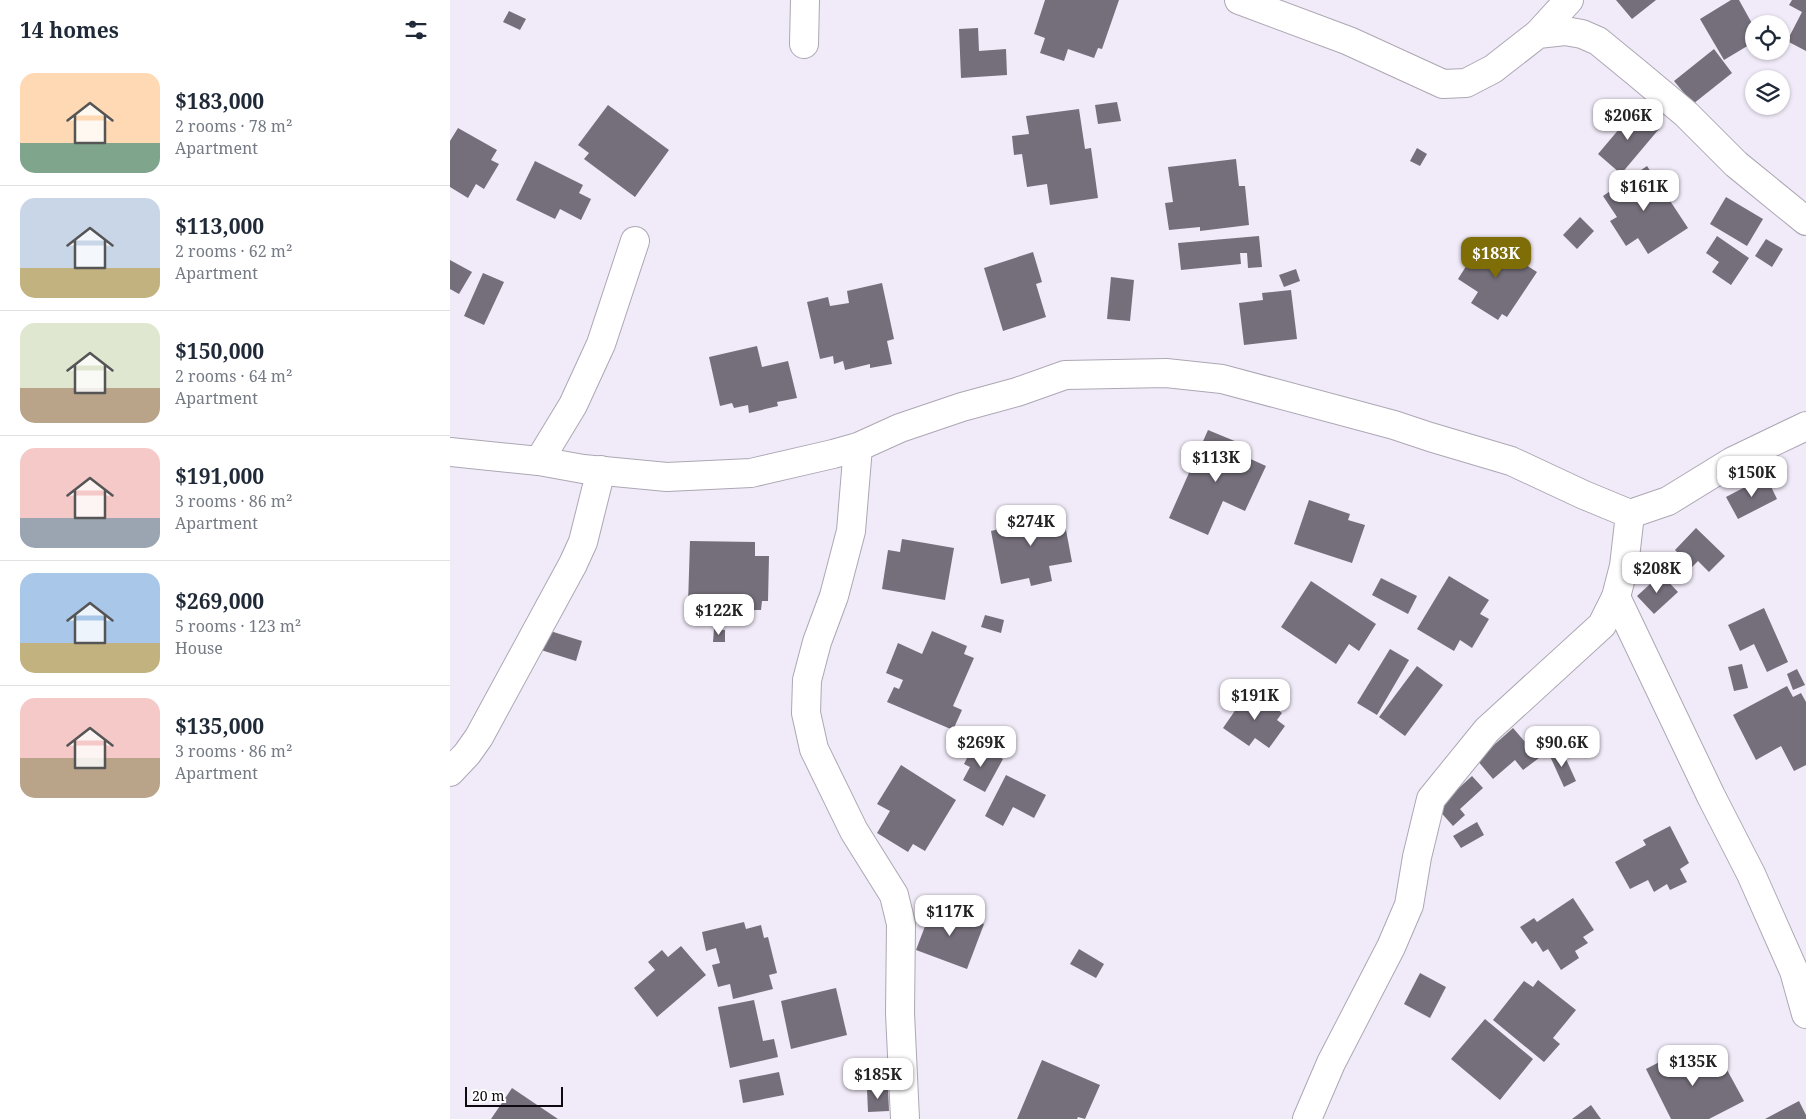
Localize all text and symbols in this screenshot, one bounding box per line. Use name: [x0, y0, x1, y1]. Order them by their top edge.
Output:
map controls: [1745, 15, 1790, 115]
button: locate: [1745, 15, 1790, 60]
text: 14 homes: [20, 16, 119, 44]
icon: filters: [402, 16, 430, 44]
button: layers: [1745, 70, 1790, 115]
text: $183,000: [175, 87, 264, 115]
icon: home: [60, 93, 120, 153]
pin: $206K: [1593, 98, 1663, 141]
text: $206K: [1604, 104, 1652, 126]
text: 2 rooms · 78 m²: [175, 115, 292, 137]
text: Apartment: [175, 137, 258, 159]
pin: $161K: [1609, 170, 1679, 212]
text: $161K: [1620, 175, 1668, 197]
text: $113,000: [175, 212, 264, 240]
icon: home: [60, 218, 120, 278]
pin: $183K: [1461, 236, 1531, 279]
text: 2 rooms · 62 m²: [175, 240, 292, 262]
text: $183K: [1472, 242, 1520, 264]
text: Apartment: [175, 262, 258, 284]
text: $150,000: [175, 337, 264, 365]
icon: home: [60, 343, 120, 403]
text: 2 rooms · 64 m²: [175, 365, 292, 387]
text: Apartment: [175, 387, 258, 409]
pin: $113K: [1181, 440, 1251, 483]
text: $113K: [1192, 446, 1240, 468]
pin: $150K: [1717, 456, 1787, 498]
text: $150K: [1728, 461, 1776, 483]
text: $191,000: [175, 462, 264, 490]
icon: home: [60, 468, 120, 528]
text: 3 rooms · 86 m²: [175, 490, 292, 512]
pin: $274K: [996, 504, 1066, 547]
text: $274K: [1007, 510, 1055, 532]
text: Apartment: [175, 512, 258, 534]
pin: $208K: [1622, 552, 1692, 594]
text: $208K: [1633, 557, 1681, 579]
text: $269,000: [175, 587, 264, 615]
icon: home: [60, 593, 120, 653]
pin: $122K: [684, 594, 754, 636]
text: $122K: [695, 599, 743, 621]
text: 5 rooms · 123 m²: [175, 615, 301, 637]
text: House: [175, 637, 223, 659]
pin: $191K: [1220, 678, 1290, 721]
text: $191K: [1231, 684, 1279, 706]
text: $135,000: [175, 712, 264, 740]
icon: home: [60, 718, 120, 778]
pin: $269K: [946, 726, 1016, 768]
pin: $90.6K: [1521, 726, 1603, 768]
text: $269K: [957, 731, 1005, 753]
text: $90.6K: [1536, 731, 1588, 753]
text: 3 rooms · 86 m²: [175, 740, 292, 762]
text: Apartment: [175, 762, 258, 784]
pin: $117K: [915, 894, 985, 937]
text: $117K: [926, 900, 974, 922]
pin: $135K: [1658, 1044, 1728, 1087]
text: $135K: [1669, 1050, 1717, 1072]
pin: $185K: [843, 1058, 913, 1100]
text: $185K: [854, 1063, 902, 1085]
scale bar: [465, 1084, 562, 1107]
text: 20 m: [472, 1086, 505, 1105]

